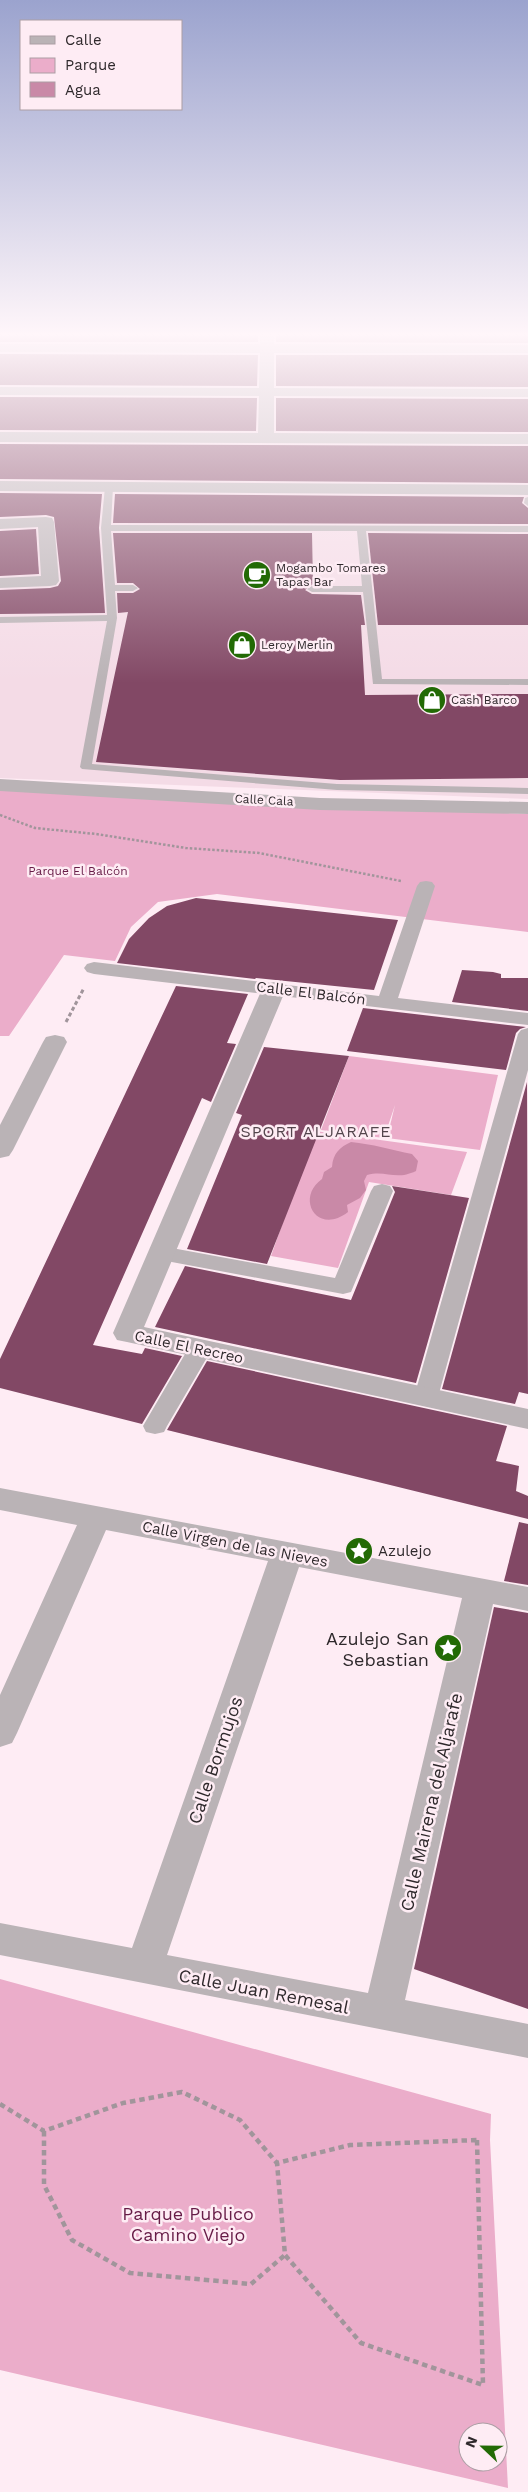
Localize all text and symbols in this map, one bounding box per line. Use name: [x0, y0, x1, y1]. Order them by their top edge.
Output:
legend: [20, 20, 182, 110]
text: Calle: [65, 31, 102, 49]
text: Parque: [65, 56, 116, 74]
text: Agua: [65, 81, 101, 99]
cafe icon: Mogambo Tomares Tapas Bar: [242, 560, 272, 590]
place label: Mogambo Tomares Tapas Bar: [276, 561, 386, 589]
shop icon: Leroy Merlin: [227, 630, 257, 660]
place label: Leroy Merlin: [261, 638, 333, 652]
shop icon: Cash Barco: [417, 685, 447, 715]
place label: Cash Barco: [451, 693, 517, 707]
street label: Calle Cala: [234, 791, 294, 809]
park label: Parque El Balcón: [28, 864, 128, 878]
street label: Calle El Balcón: [255, 977, 367, 1009]
district label: SPORT ALJARAFE: [241, 1122, 391, 1141]
street label: Calle El Recreo: [133, 1327, 245, 1367]
street label: Calle Virgen de las Nieves: [141, 1517, 329, 1571]
place icon: Azulejo: [344, 1536, 374, 1566]
place label: Azulejo: [378, 1542, 431, 1560]
place label: Azulejo San Sebastian: [326, 1628, 429, 1670]
place icon: Azulejo San Sebastian: [433, 1633, 463, 1663]
street label: Calle Mairena del Aljarafe: [396, 1691, 466, 1913]
street label: Calle Bormujos: [183, 1694, 247, 1826]
street label: Calle Juan Remesal: [177, 1964, 351, 2018]
park label: Parque Publico Camino Viejo: [122, 2203, 254, 2245]
north arrow: [458, 2422, 508, 2472]
text: N: [462, 2434, 480, 2450]

